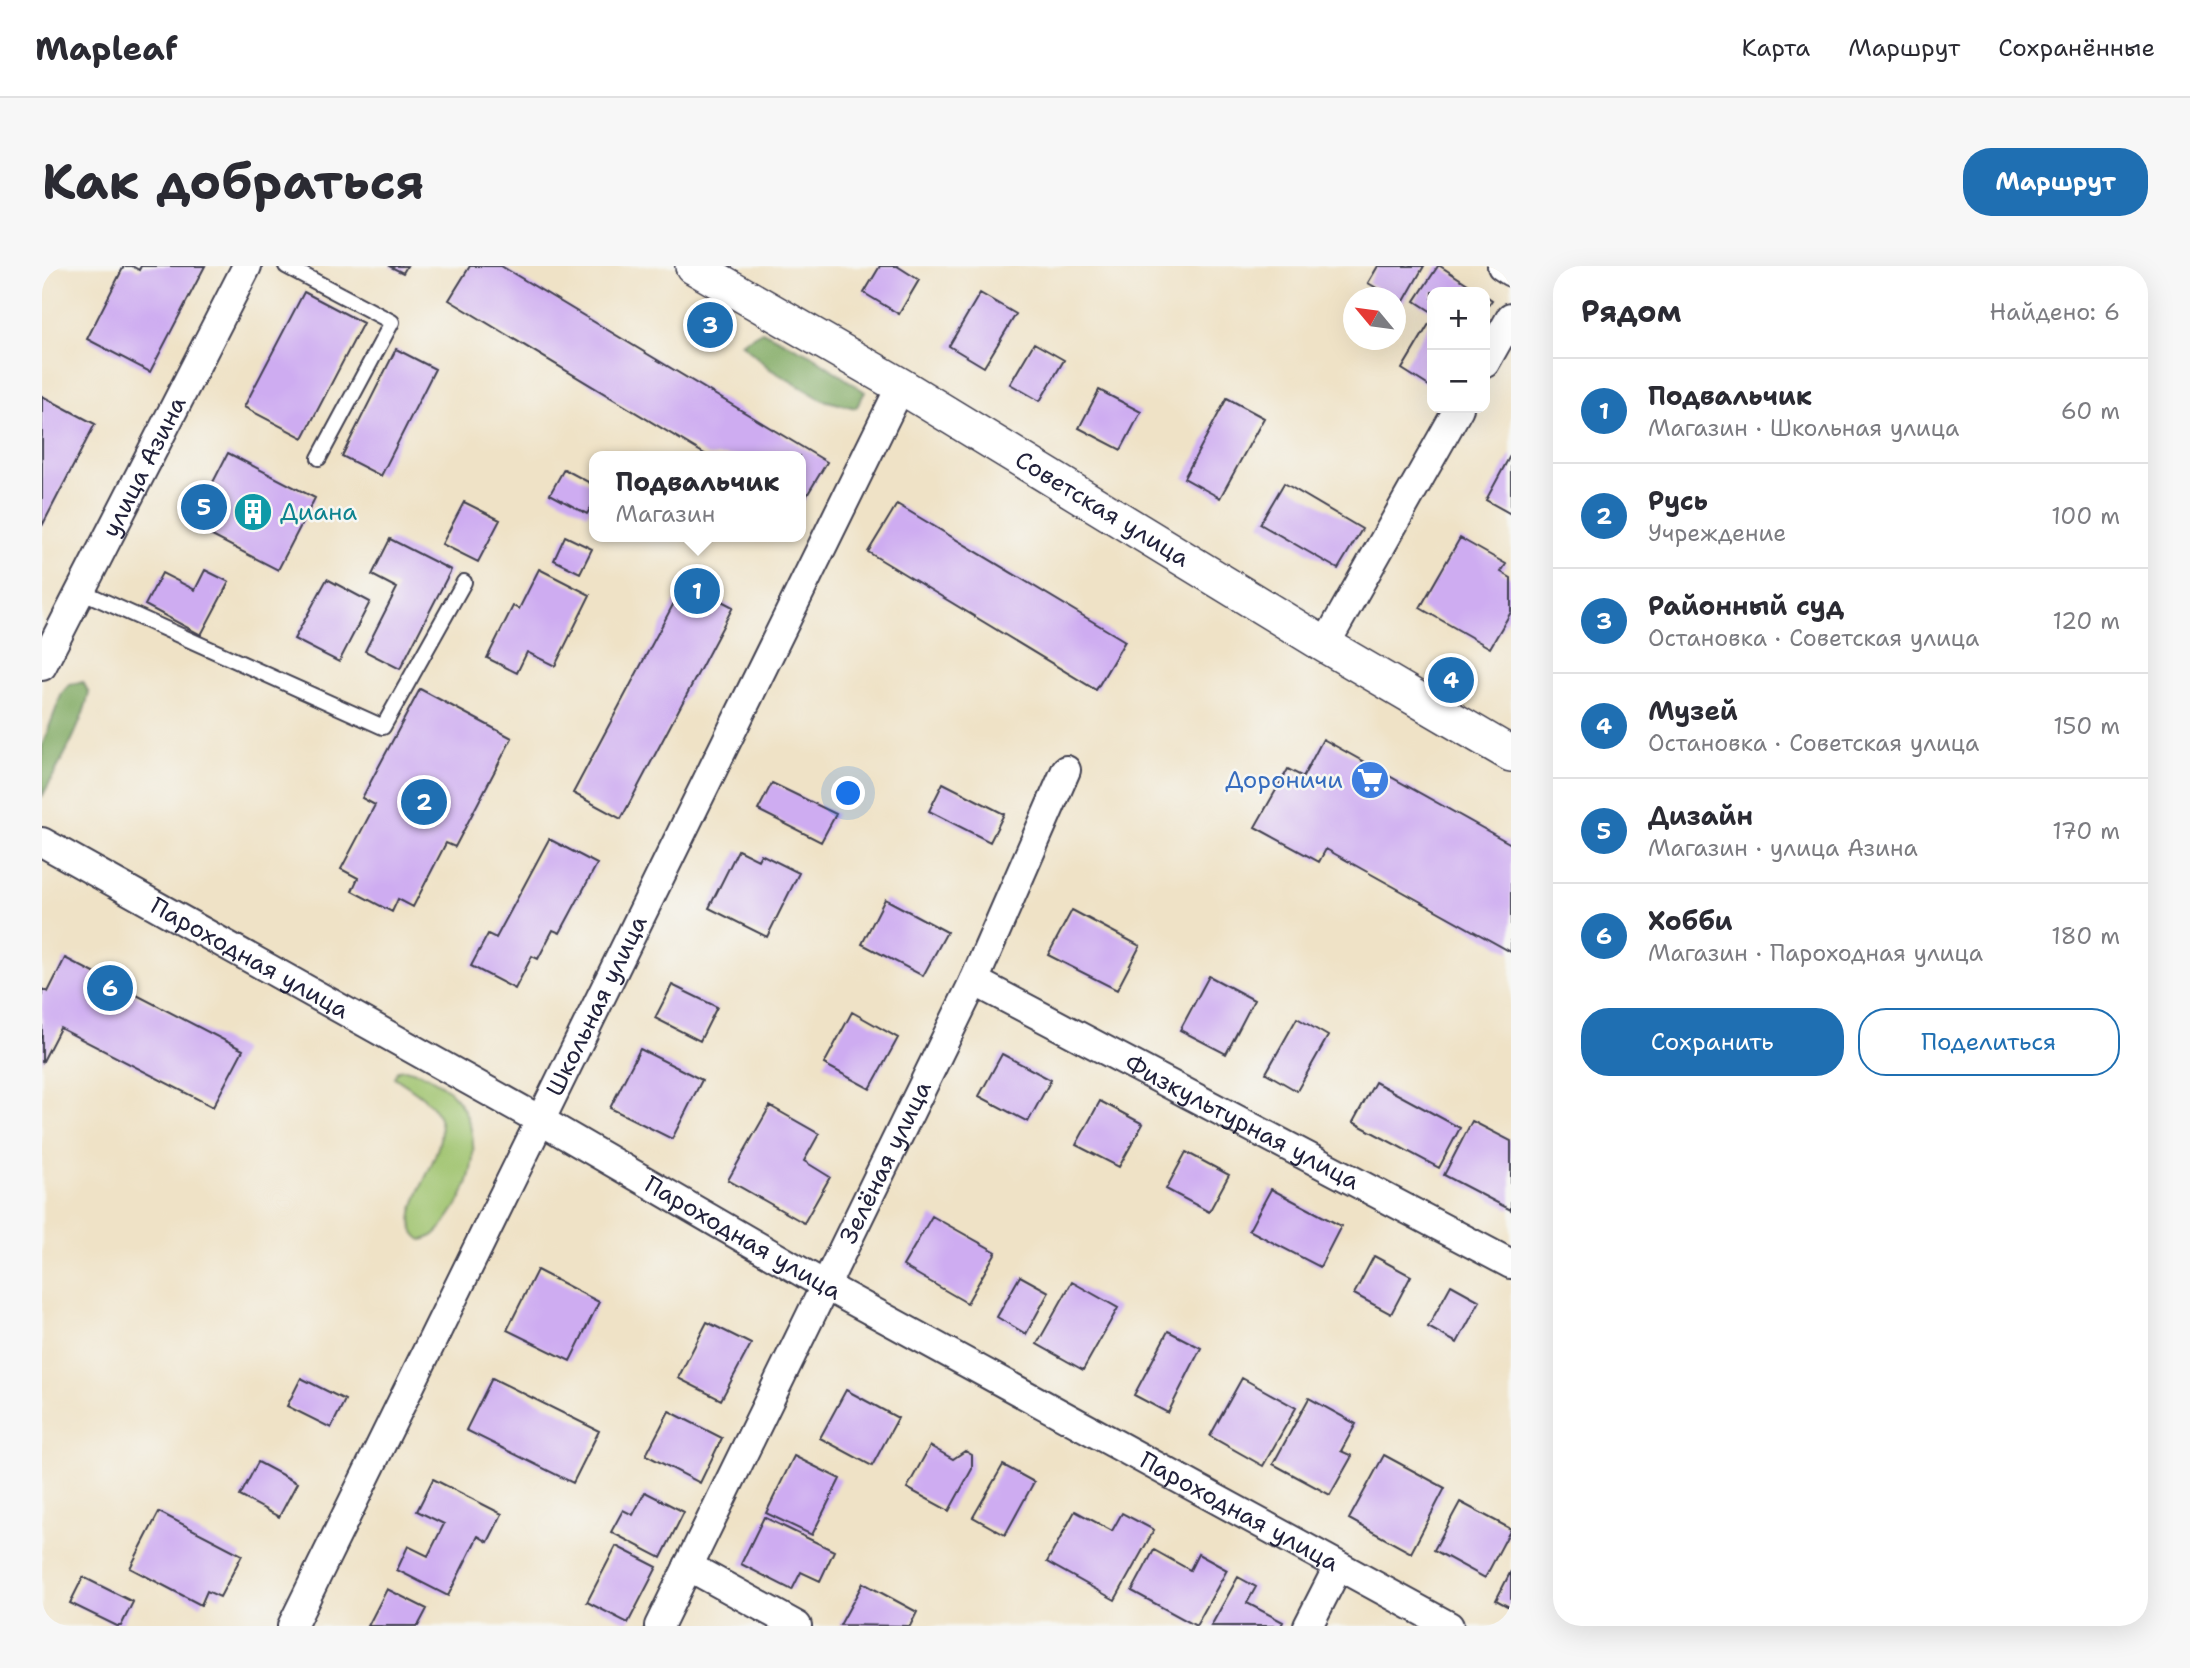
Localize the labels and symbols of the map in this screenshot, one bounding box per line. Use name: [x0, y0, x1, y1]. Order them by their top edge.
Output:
north arrow: [1343, 287, 1406, 350]
pin: 3: [687, 299, 733, 351]
street label: улица Азина: [95, 391, 194, 543]
street label: Советская улица: [1009, 444, 1195, 574]
pin: 5: [181, 481, 227, 533]
building icon: Диана: [232, 491, 274, 533]
place label: Диана: [280, 496, 357, 528]
pin: 1: [674, 565, 720, 617]
pin: 4: [1428, 654, 1474, 706]
supermarket icon: Дороничи: [1349, 759, 1391, 801]
place label: Дороничи: [1225, 764, 1343, 796]
pin: 2: [401, 776, 447, 828]
your location: [831, 776, 865, 810]
street label: Пароходная улица: [145, 890, 355, 1026]
street label: Школьная улица: [539, 910, 655, 1102]
pin: 6: [87, 962, 133, 1014]
street label: Физкультурная улица: [1119, 1047, 1365, 1197]
street label: Зелёная улица: [832, 1076, 939, 1249]
street label: Пароходная улица: [639, 1168, 847, 1307]
street label: Пароходная улица: [1134, 1444, 1345, 1579]

